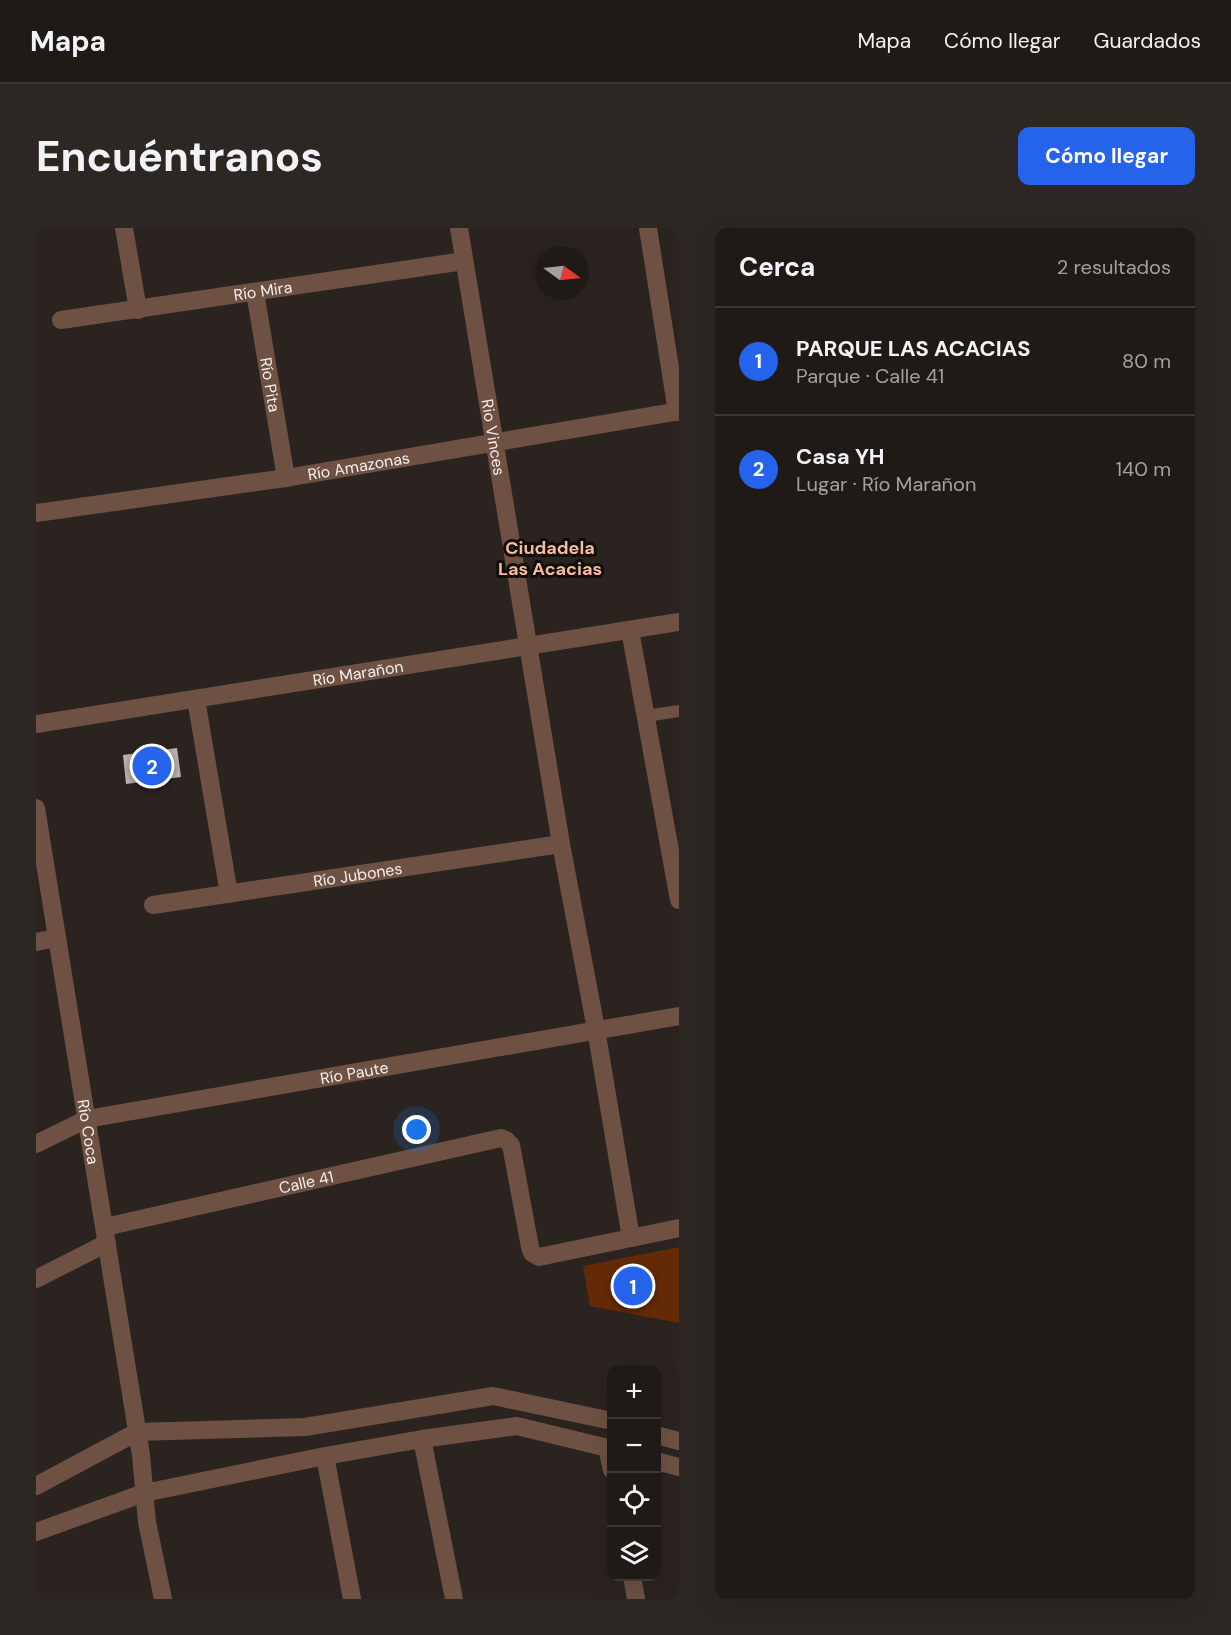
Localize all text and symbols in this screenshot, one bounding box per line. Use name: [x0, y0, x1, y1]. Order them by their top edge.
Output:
text: Mapa: [30, 23, 106, 60]
text: Mapa: [857, 27, 911, 55]
text: Cómo llegar: [944, 27, 1061, 55]
text: Guardados: [1094, 27, 1201, 55]
button: Cómo llegar: [1018, 127, 1195, 185]
text: Encuéntranos: [36, 129, 323, 184]
north arrow: [535, 246, 589, 300]
text: Cerca: [739, 250, 815, 284]
text: 2 resultados: [1057, 254, 1171, 280]
street label: Río Mira: [232, 276, 293, 305]
text: PARQUE LAS ACACIAS: [796, 334, 1031, 363]
text: 1: [755, 348, 762, 374]
text: 80 m: [1122, 348, 1171, 374]
street label: Río Pita: [256, 356, 285, 414]
text: Parque · Calle 41: [796, 363, 944, 389]
street label: Rio Vinces: [477, 397, 510, 477]
text: Casa YH: [796, 442, 885, 471]
street label: Río Amazonas: [306, 447, 411, 485]
text: 2: [753, 456, 764, 482]
text: 140 m: [1116, 456, 1171, 482]
text: Lugar · Río Marañon: [796, 471, 976, 497]
district label: Ciudadela Las Acacias: [498, 536, 602, 581]
street label: Río Marañon: [311, 655, 405, 690]
pin: 2: [132, 744, 172, 788]
street label: Río Jubones: [312, 857, 404, 891]
street label: Río Paute: [318, 1056, 390, 1089]
street label: Río Coca: [73, 1098, 104, 1166]
your location: [402, 1115, 431, 1144]
street label: Calle 41: [277, 1166, 335, 1198]
pin: 1: [614, 1264, 652, 1308]
map controls: [607, 1365, 661, 1581]
button: +: [607, 1365, 661, 1419]
button: −: [607, 1419, 661, 1473]
button: locate: [607, 1473, 661, 1527]
button: layers: [607, 1527, 661, 1581]

